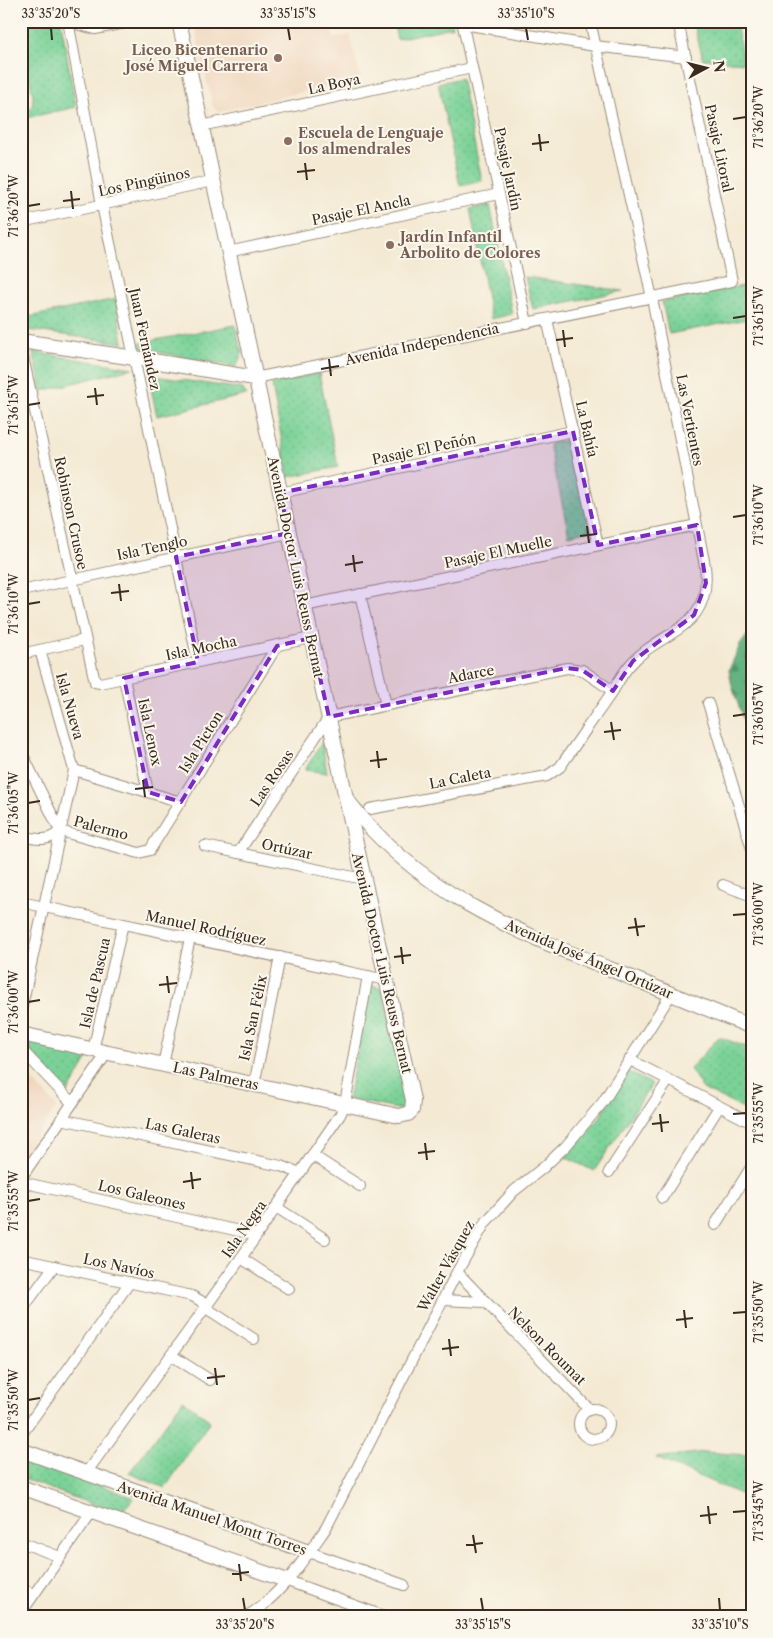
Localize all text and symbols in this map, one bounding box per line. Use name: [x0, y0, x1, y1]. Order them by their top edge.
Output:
text: 33°35'20"S: [21, 6, 81, 21]
text: 33°35'15"S: [260, 6, 316, 21]
text: 33°35'10"S: [497, 6, 555, 21]
place label: Liceo Bicentenario José Miguel Carrera: [122, 41, 269, 75]
north arrow: [680, 42, 730, 92]
marker: Liceo Bicentenario José Miguel Carrera: [272, 52, 284, 64]
text: N: [709, 59, 729, 74]
street label: La Boya: [306, 70, 362, 98]
text: 71°36'20"W: [751, 85, 766, 148]
street label: Pasaje Litoral: [701, 102, 737, 194]
place label: Escuela de Lenguaje los almendrales: [298, 124, 444, 158]
street label: Pasaje Jardín: [490, 126, 526, 213]
marker: Escuela de Lenguaje los almendrales: [282, 135, 294, 147]
street label: Los Pingüinos: [96, 163, 192, 201]
text: 71°36'20"W: [6, 174, 21, 237]
street label: Pasaje El Ancla: [310, 191, 413, 229]
place label: Jardín Infantil Arbolito de Colores: [397, 228, 540, 262]
marker: Jardín Infantil Arbolito de Colores: [384, 239, 396, 251]
street label: Juan Fernández: [125, 284, 165, 392]
text: 71°36'15"W: [751, 285, 766, 346]
street label: Avenida Independencia: [342, 319, 501, 369]
street label: Las Vertientes: [672, 373, 708, 467]
text: 71°36'15"W: [6, 374, 21, 435]
street label: La Bahía: [572, 399, 602, 460]
street label: Pasaje El Peñón: [370, 429, 478, 469]
street label: Avenida Doctor Luis Reuss Bernat: [263, 453, 328, 680]
street label: Robinson Crusoe: [50, 455, 92, 571]
text: 71°36'10"W: [751, 484, 766, 546]
street label: Isla Tenglo: [115, 532, 189, 564]
street label: Pasaje El Muelle: [443, 532, 554, 572]
text: 71°36'10"W: [6, 573, 21, 635]
street label: Isla Mocha: [164, 632, 239, 664]
street label: Adarce: [445, 661, 496, 688]
street label: Isla Nueva: [52, 671, 88, 742]
text: 71°36'05"W: [751, 682, 766, 745]
street label: Isla Lenox: [134, 697, 166, 768]
street label: Isla Picton: [175, 708, 227, 776]
street label: Las Rosas: [246, 746, 298, 810]
street label: La Caleta: [428, 763, 493, 793]
text: 71°36'05"W: [6, 771, 21, 834]
street label: Palermo: [72, 812, 130, 844]
street label: Ortúzar: [260, 835, 314, 863]
street label: Avenida Doctor Luis Reuss Bernat: [348, 850, 416, 1075]
text: 71°36'00"W: [751, 881, 766, 946]
street label: Manuel Rodríguez: [144, 906, 268, 950]
street label: Avenida José Ángel Ortúzar: [501, 915, 676, 1003]
street label: Isla de Pascua: [76, 935, 114, 1030]
text: 71°36'00"W: [6, 969, 21, 1034]
street label: Isla San Félix: [235, 973, 271, 1063]
street label: Las Palmeras: [171, 1058, 261, 1094]
text: 71°35'55"W: [751, 1082, 766, 1144]
street label: Las Galeras: [144, 1114, 222, 1148]
text: 71°35'55"W: [6, 1170, 21, 1232]
street label: Los Galeones: [96, 1176, 188, 1214]
street label: Isla Negra: [218, 1196, 271, 1261]
street label: Walter Vásquez: [413, 1217, 479, 1316]
street label: Los Navíos: [82, 1250, 156, 1282]
text: 71°35'50"W: [751, 1280, 766, 1343]
street label: Nelson Roumat: [504, 1303, 590, 1389]
text: 71°35'50"W: [6, 1368, 21, 1431]
street label: Avenida Manuel Montt Torres: [114, 1477, 309, 1559]
text: 71°35'45"W: [751, 1480, 766, 1541]
text: 33°35'20"S: [215, 1617, 275, 1632]
text: 33°35'15"S: [455, 1617, 511, 1632]
text: 33°35'10"S: [691, 1617, 749, 1632]

